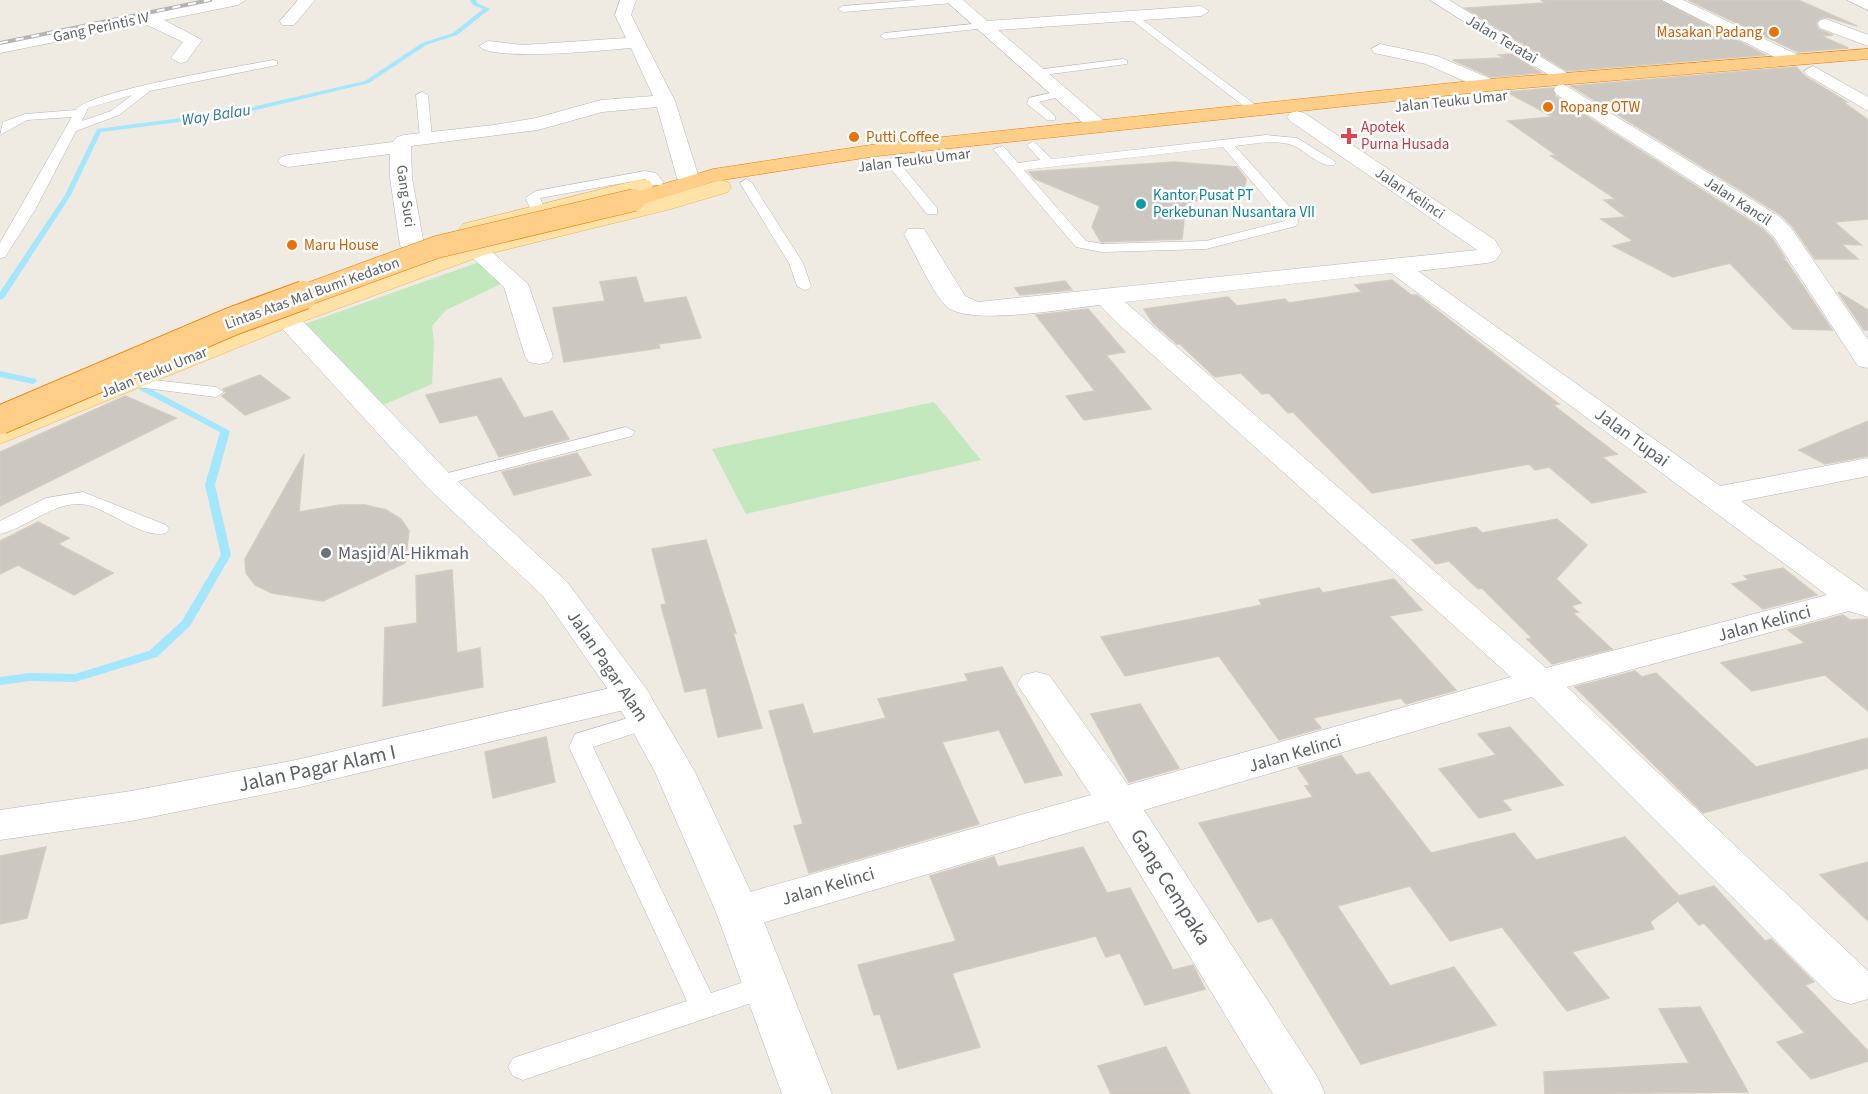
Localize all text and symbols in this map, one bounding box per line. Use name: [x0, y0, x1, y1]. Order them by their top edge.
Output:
street label: Gang Perintis IV: [51, 7, 151, 48]
street label: Jalan Teratai: [1462, 10, 1541, 69]
place label: Masakan Padang: [1657, 22, 1762, 43]
marker: Masakan Padang: [1767, 25, 1781, 39]
street label: Jalan Teuku Umar: [1394, 85, 1509, 118]
place label: Ropang OTW: [1560, 97, 1641, 118]
water label: Way Balau: [180, 99, 252, 131]
marker: Ropang OTW: [1541, 100, 1555, 114]
place label: Apotek Purna Husada: [1361, 117, 1449, 155]
place label: Putti Coffee: [866, 127, 939, 148]
marker: Apotek Purna Husada: [1342, 129, 1356, 143]
marker: Putti Coffee: [847, 130, 861, 144]
street label: Jalan Teuku Umar: [857, 143, 972, 178]
street label: Jalan Kelinci: [1371, 162, 1449, 224]
street label: Gang Suci: [391, 164, 420, 228]
street label: Jalan Kancil: [1700, 172, 1776, 231]
place label: Kantor Pusat PT Perkebunan Nusantara VII: [1153, 185, 1315, 223]
marker: Kantor Pusat PT Perkebunan Nusantara VII: [1134, 197, 1148, 211]
place label: Maru House: [304, 235, 379, 256]
marker: Maru House: [285, 238, 299, 252]
street label: Lintas Atas Mal Bumi Kedaton: [222, 252, 403, 335]
street label: Jalan Teuku Umar: [98, 341, 211, 403]
street label: Jalan Tupai: [1589, 402, 1674, 473]
place label: Masjid Al-Hikmah: [338, 541, 469, 566]
marker: Masjid Al-Hikmah: [319, 546, 333, 560]
street label: Jalan Kelinci: [1715, 599, 1814, 648]
street label: Jalan Pagar Alam: [561, 606, 654, 727]
street label: Jalan Kelinci: [1246, 728, 1344, 779]
street label: Jalan Pagar Alam I: [235, 737, 399, 799]
street label: Gang Cempaka: [1123, 823, 1219, 951]
street label: Jalan Kelinci: [779, 861, 877, 912]

